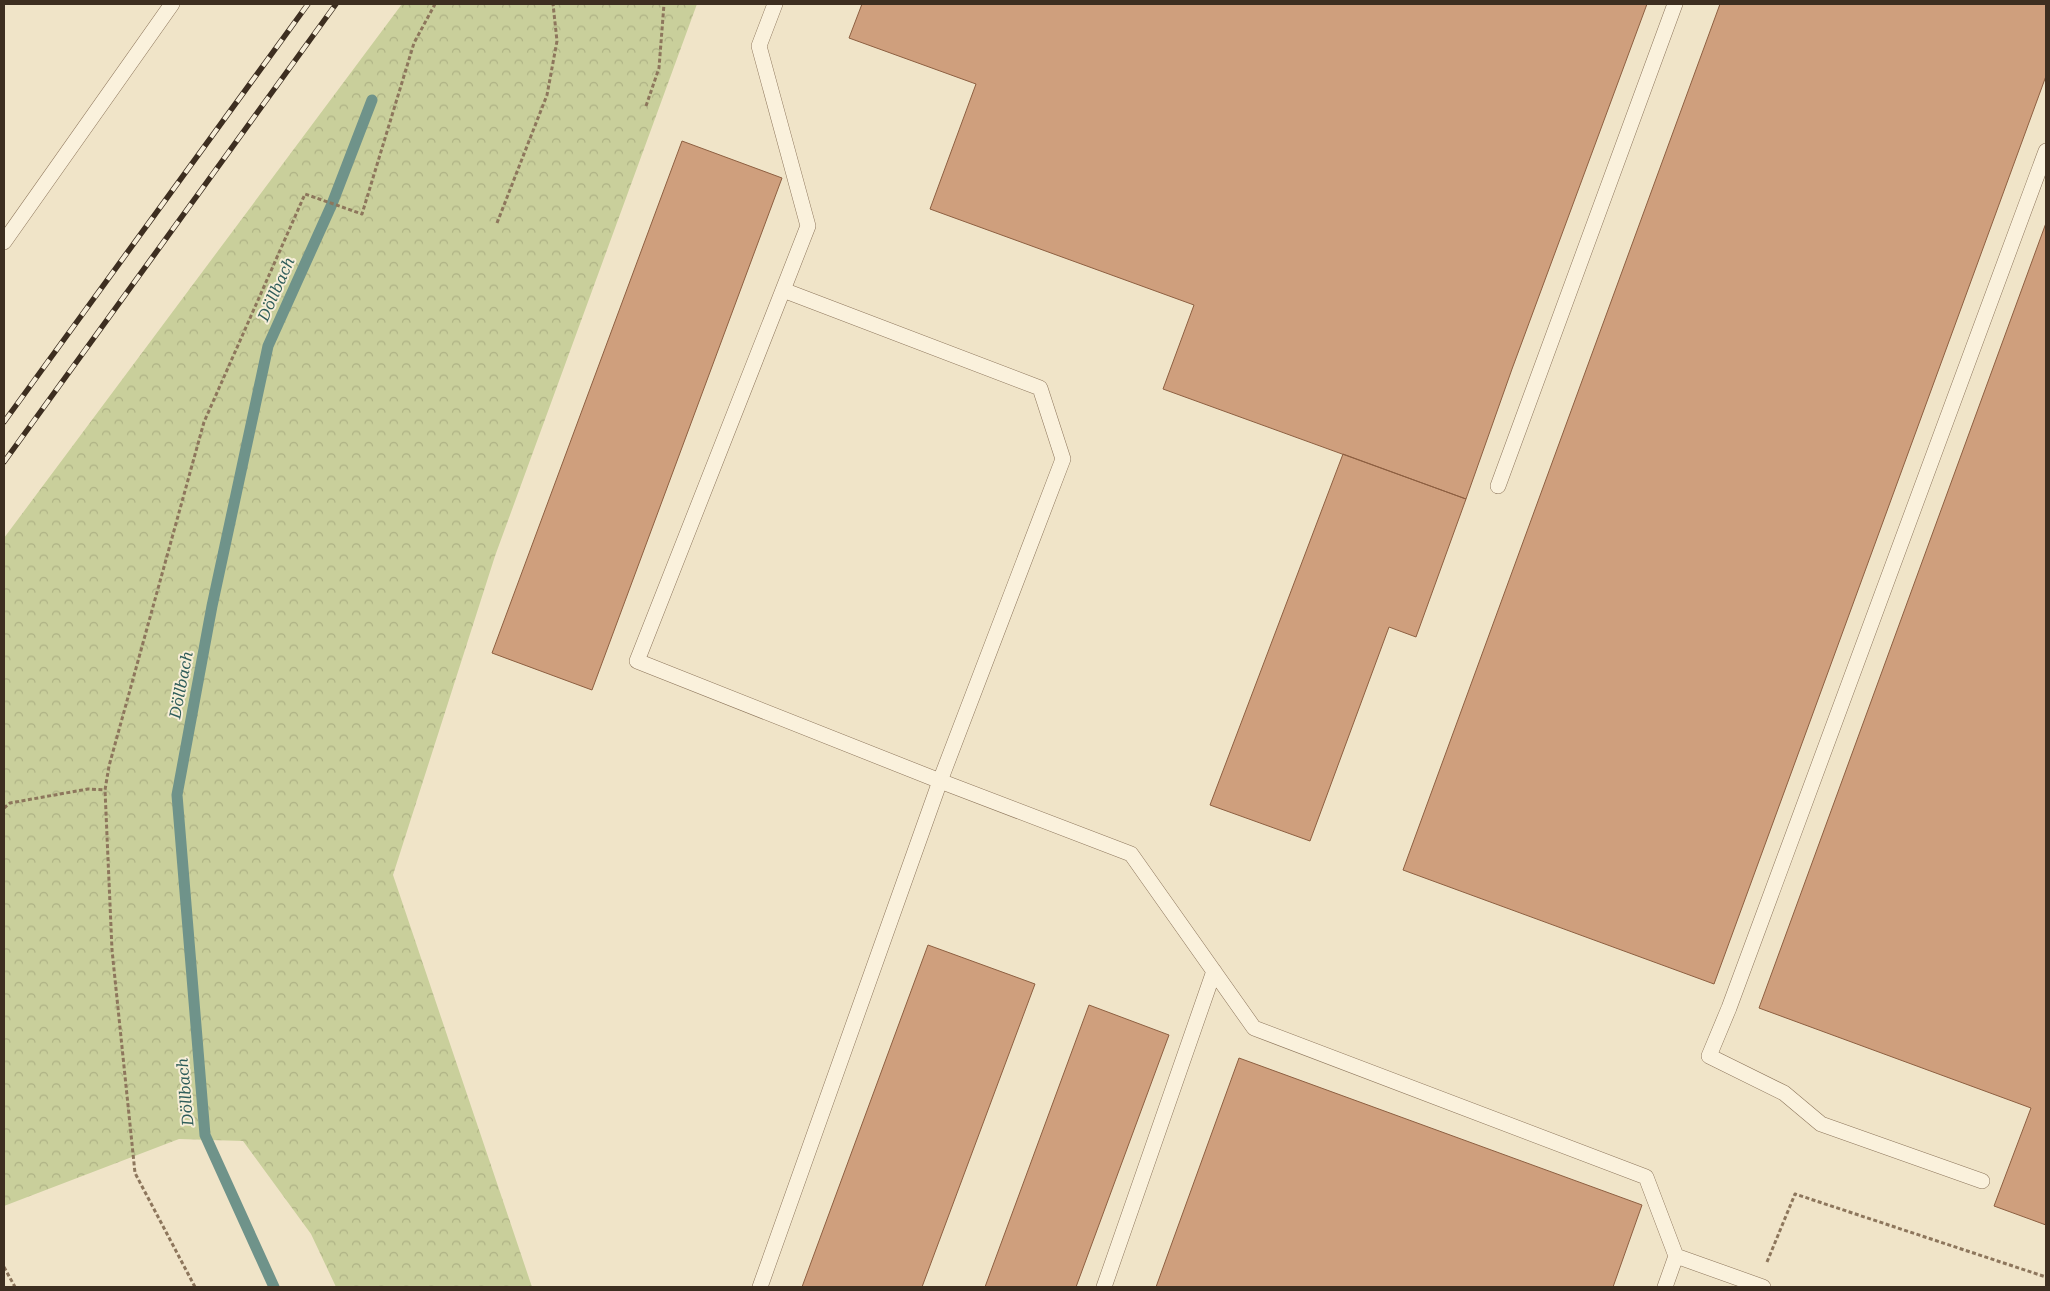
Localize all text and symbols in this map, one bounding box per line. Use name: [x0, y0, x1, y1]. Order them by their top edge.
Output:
water label: Döllbach: [253, 254, 299, 325]
water label: Döllbach: [165, 649, 197, 721]
water label: Döllbach: [173, 1057, 198, 1128]

